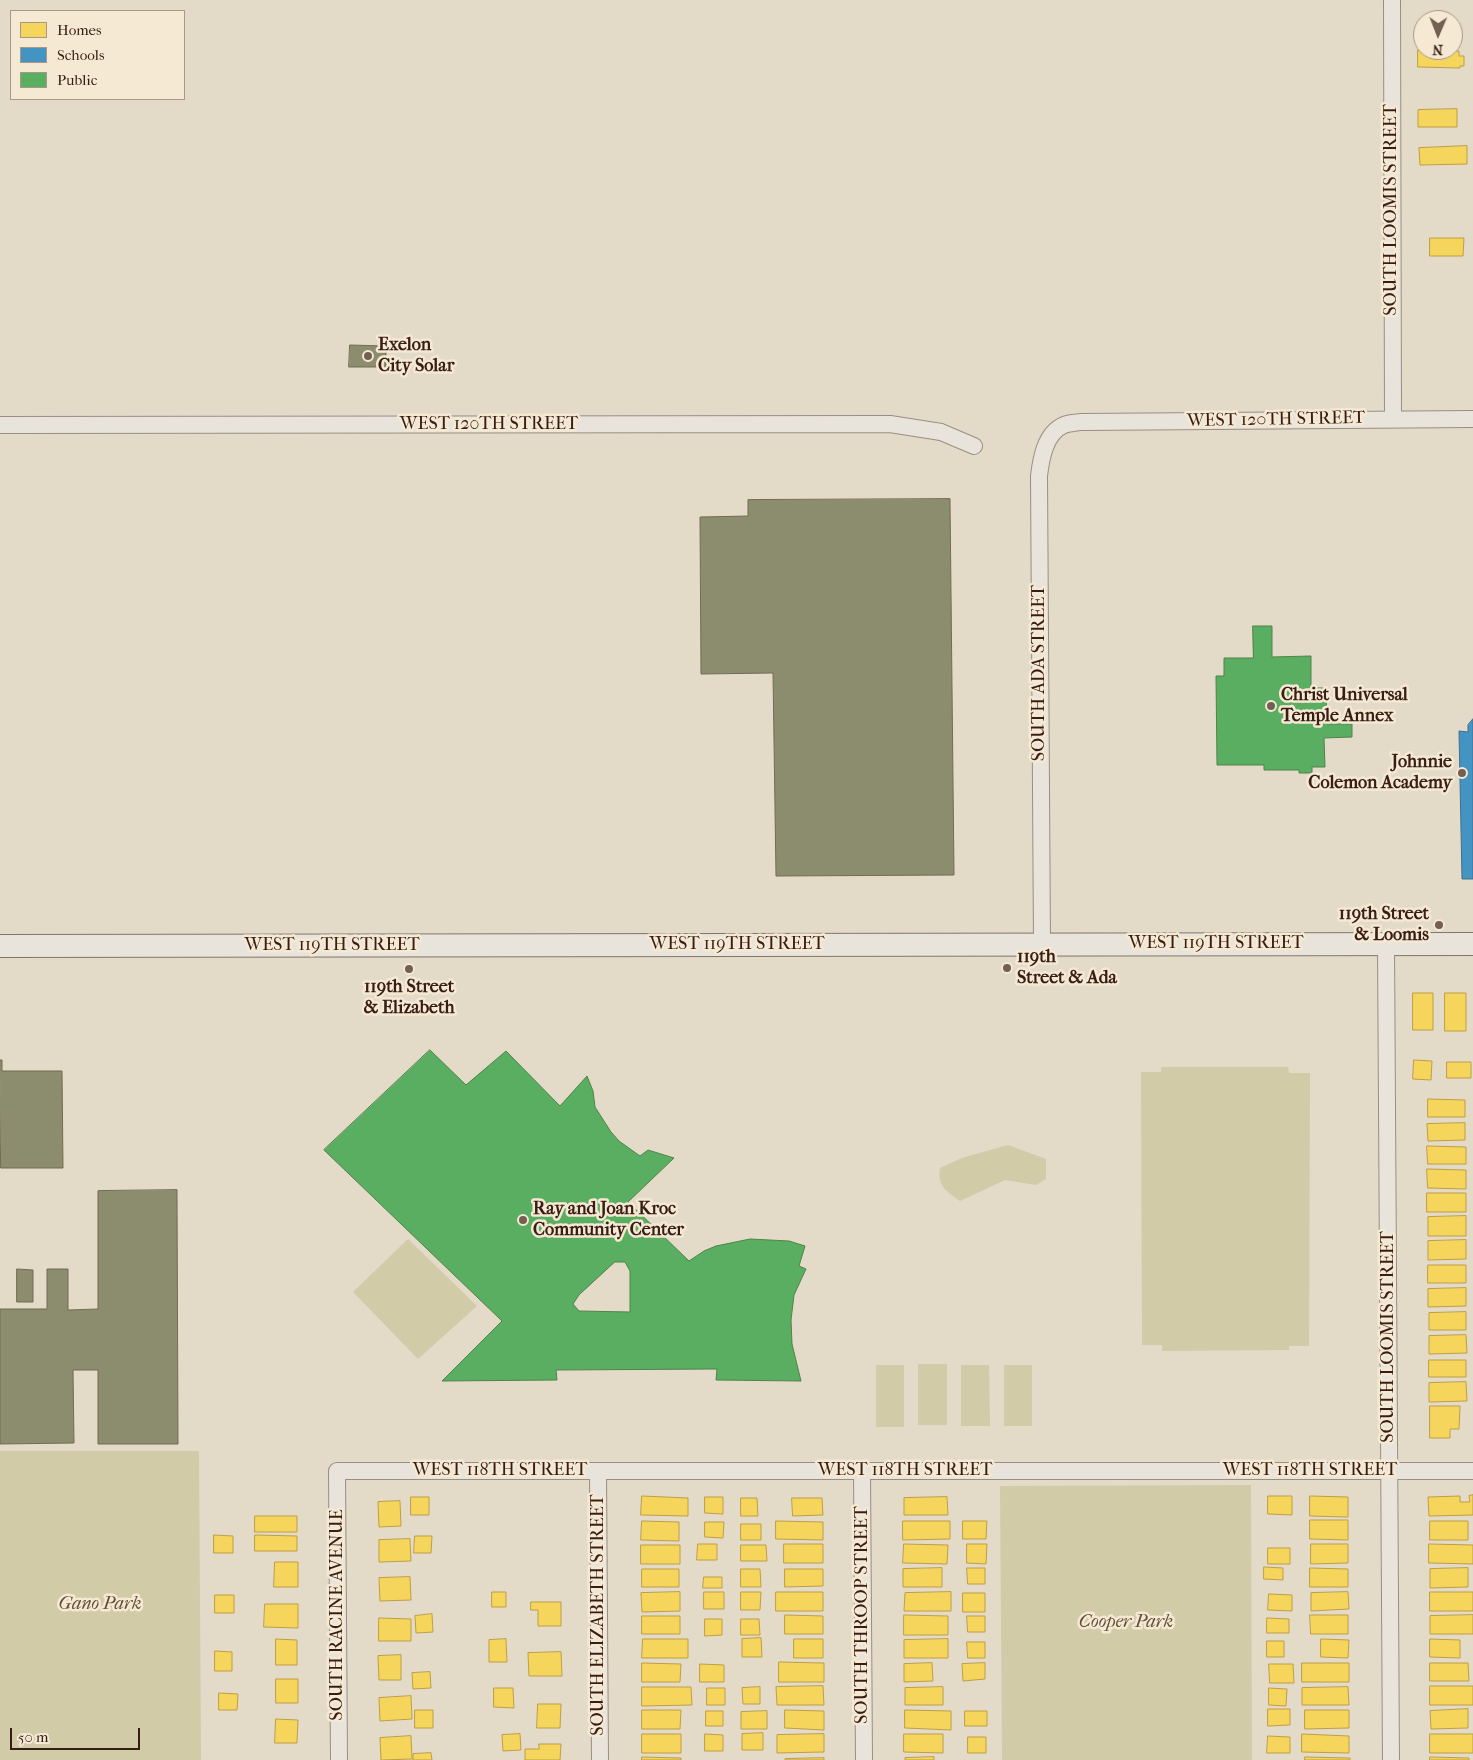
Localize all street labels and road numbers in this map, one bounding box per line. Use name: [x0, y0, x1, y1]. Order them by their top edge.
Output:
street label: SOUTH LOOMIS STREET: [1381, 104, 1403, 316]
street label: WEST 120TH STREET: [1187, 408, 1365, 432]
street label: WEST 120TH STREET: [400, 414, 578, 436]
street label: SOUTH ADA STREET: [1029, 585, 1051, 761]
street label: WEST 119TH STREET: [1128, 933, 1304, 955]
street label: WEST 119TH STREET: [649, 934, 825, 956]
street label: WEST 119TH STREET: [244, 935, 420, 957]
street label: SOUTH LOOMIS STREET: [1378, 1231, 1400, 1443]
street label: WEST 118TH STREET: [413, 1460, 587, 1482]
street label: WEST 118TH STREET: [818, 1460, 992, 1482]
street label: WEST 118TH STREET: [1223, 1460, 1397, 1482]
street label: SOUTH ELIZABETH STREET: [588, 1494, 610, 1736]
street label: SOUTH THROOP STREET: [852, 1506, 874, 1724]
street label: SOUTH RACINE AVENUE: [327, 1509, 349, 1721]

